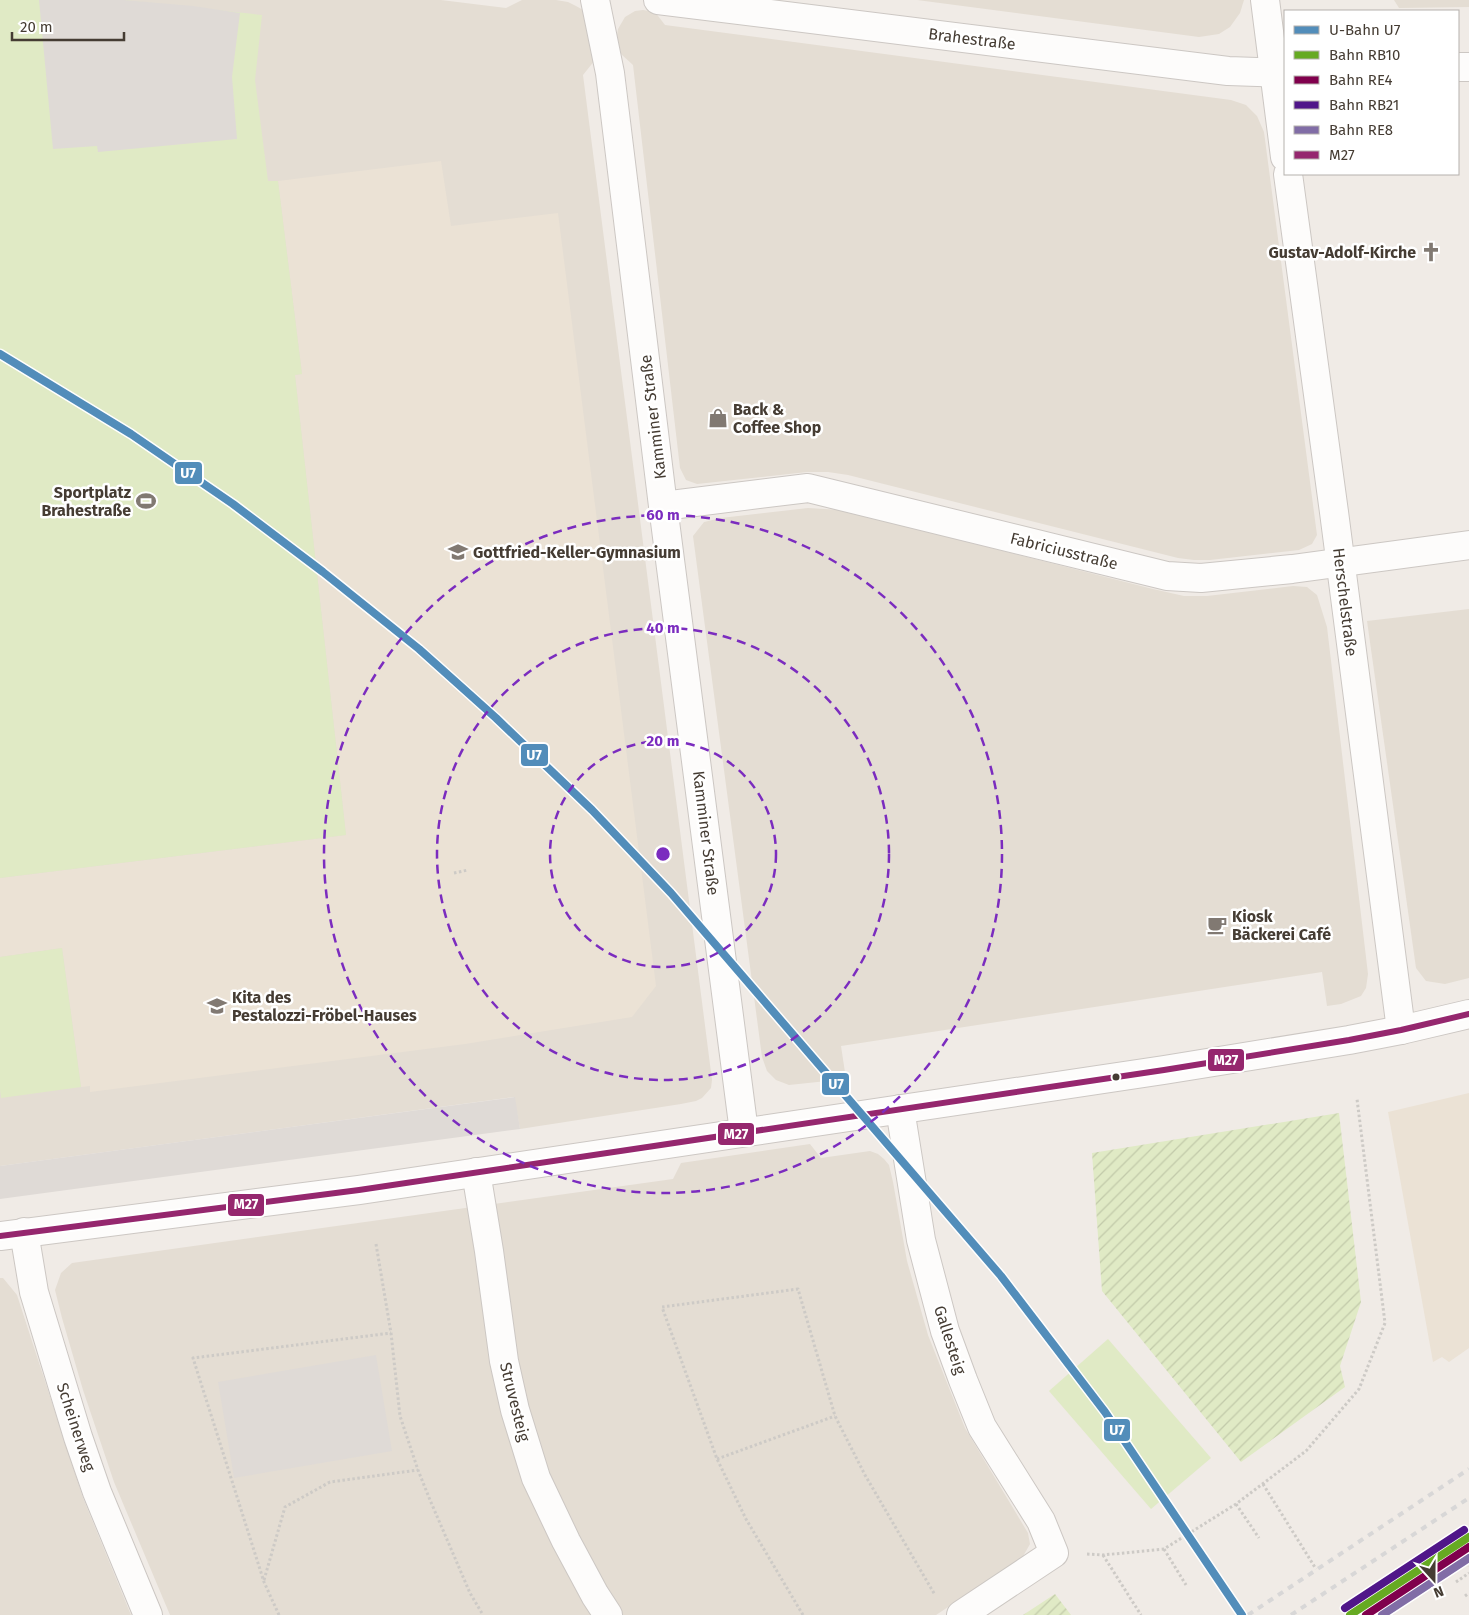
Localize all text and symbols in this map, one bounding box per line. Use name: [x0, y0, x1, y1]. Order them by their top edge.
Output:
scale bar: [12, 10, 125, 42]
legend: [1284, 10, 1459, 175]
text: 20 m: [20, 18, 53, 36]
text: U-Bahn U7: [1329, 21, 1401, 39]
street label: Brahestraße: [927, 24, 1017, 54]
text: Bahn RB10: [1329, 46, 1400, 64]
text: Bahn RE4: [1329, 71, 1392, 89]
text: Bahn RB21: [1329, 96, 1399, 114]
text: Bahn RE8: [1329, 121, 1393, 139]
text: M27: [1329, 146, 1355, 164]
church icon: Gustav-Adolf-Kirche: [1420, 241, 1442, 263]
place label: Gustav-Adolf-Kirche: [1269, 243, 1416, 262]
street label: Kamminer Straße: [636, 354, 670, 480]
place label: Back & Coffee Shop: [733, 400, 821, 437]
shop icon: Back & Coffee Shop: [707, 407, 729, 429]
line badge: U7: [174, 461, 203, 485]
text: U7: [180, 465, 196, 482]
place label: Sportplatz Brahestraße: [41, 483, 132, 520]
sports icon: Sportplatz Brahestraße: [135, 490, 157, 512]
text: 60 m: [646, 506, 680, 524]
street label: Fabriciusstraße: [1008, 528, 1120, 574]
school or university icon: Gottfried-Keller-Gymnasium: [447, 541, 469, 563]
place label: Gottfried-Keller-Gymnasium: [473, 543, 681, 562]
street label: Herschelstraße: [1329, 547, 1361, 657]
text: 40 m: [646, 619, 680, 637]
text: 20 m: [647, 732, 679, 750]
line badge: U7: [520, 743, 549, 767]
text: U7: [526, 747, 542, 764]
street label: Kamminer Straße: [689, 770, 723, 896]
centre of rings: [654, 845, 672, 863]
place label: Kiosk Bäckerei Café: [1232, 907, 1331, 944]
cafe icon: Kiosk Bäckerei Café: [1206, 914, 1228, 936]
place label: Kita des Pestalozzi-Fröbel-Hauses: [232, 988, 417, 1025]
school or university icon: Kita des Pestalozzi-Fröbel-Hauses: [206, 995, 228, 1017]
line badge: M27: [1207, 1048, 1245, 1072]
text: M27: [1214, 1052, 1239, 1069]
line badge: U7: [821, 1072, 850, 1096]
unlabelled marker: [1111, 1072, 1121, 1082]
text: U7: [828, 1076, 844, 1093]
line badge: M27: [717, 1122, 755, 1146]
text: M27: [724, 1126, 749, 1143]
line badge: M27: [227, 1193, 265, 1217]
text: M27: [234, 1196, 259, 1213]
street label: Gallesteig: [930, 1303, 970, 1377]
street label: Struvesteig: [496, 1360, 534, 1444]
street label: Scheinerweg: [53, 1380, 99, 1474]
line badge: U7: [1103, 1418, 1131, 1442]
text: U7: [1109, 1422, 1125, 1439]
north arrow: [1409, 1555, 1459, 1605]
text: N: [1431, 1582, 1446, 1601]

